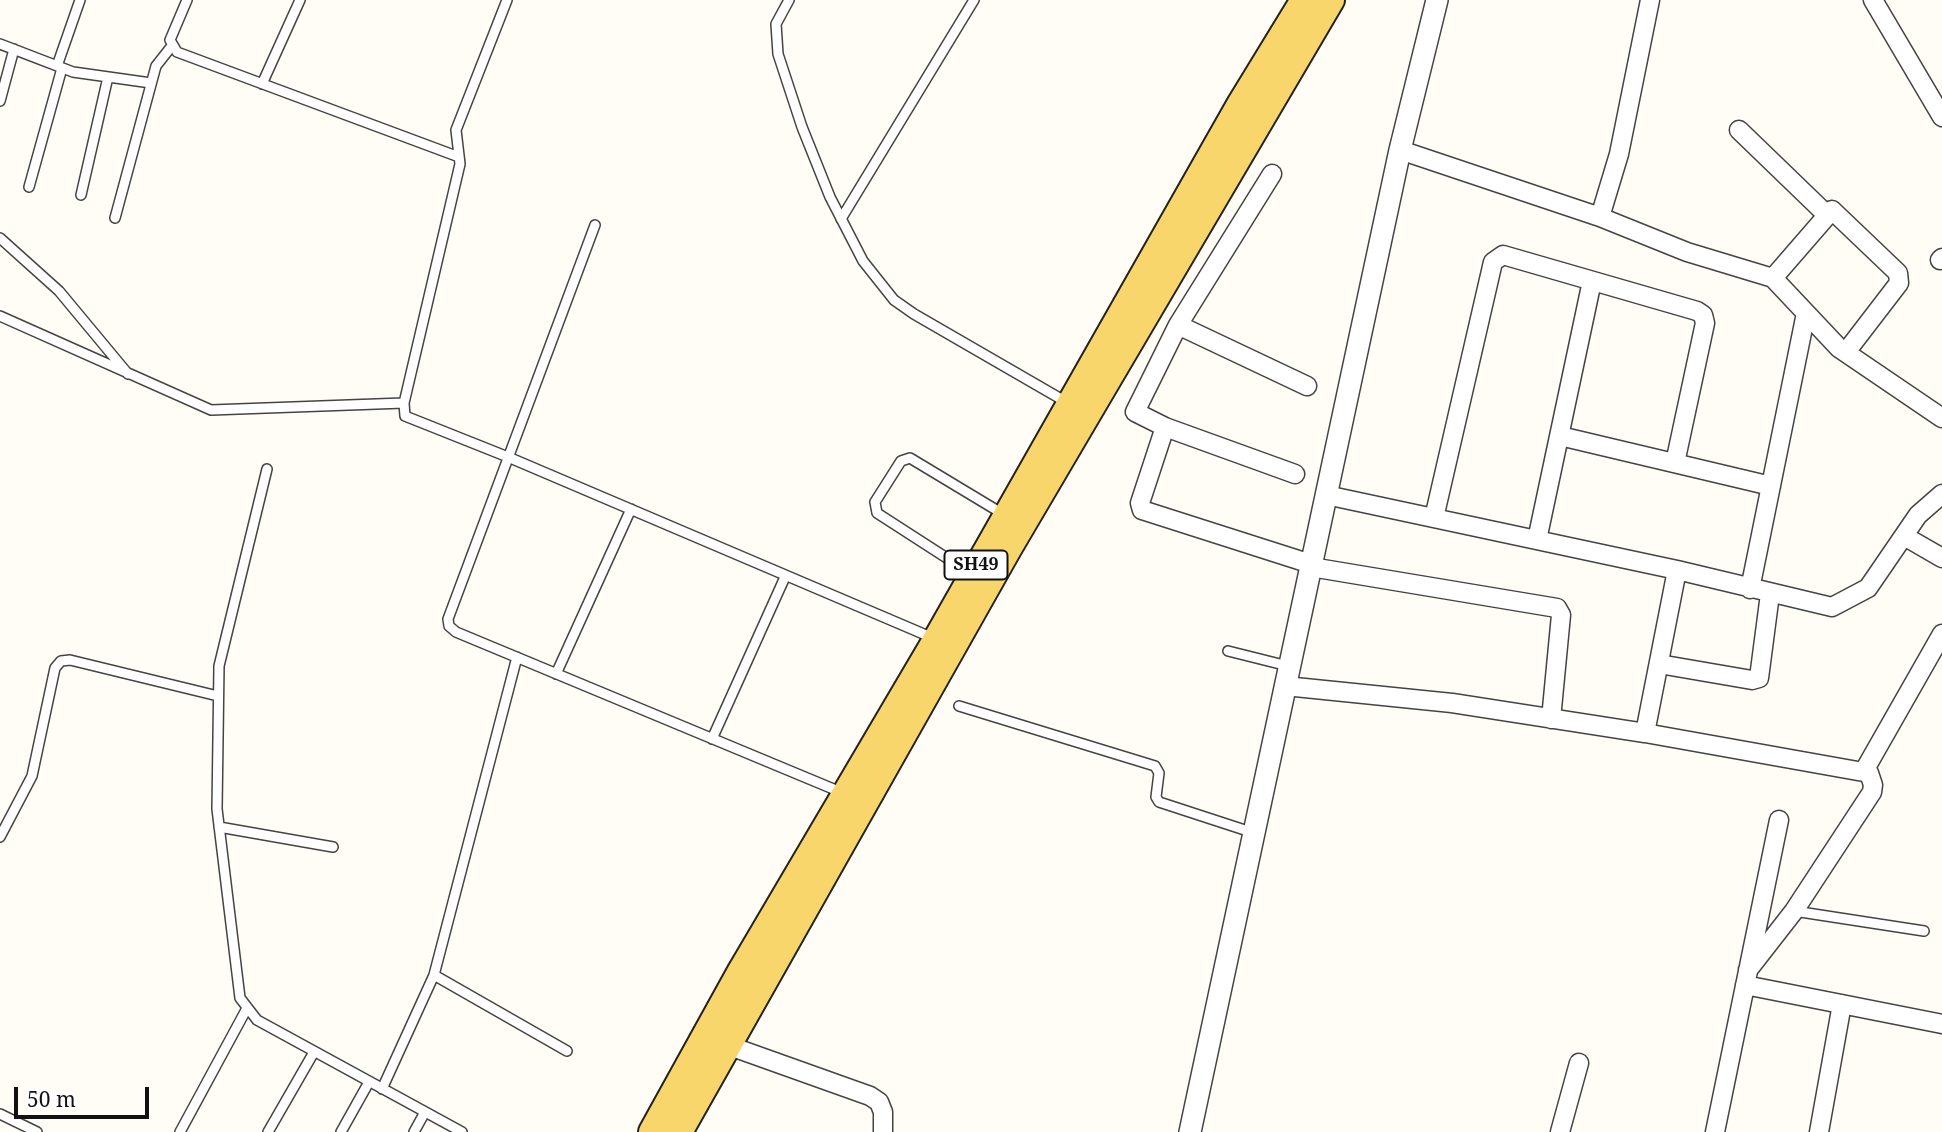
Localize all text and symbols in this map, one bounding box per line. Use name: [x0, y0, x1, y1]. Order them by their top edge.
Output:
road number: SH49: [944, 550, 1007, 580]
scale bar: [18, 1072, 152, 1116]
text: 50 m: [27, 1085, 76, 1113]

